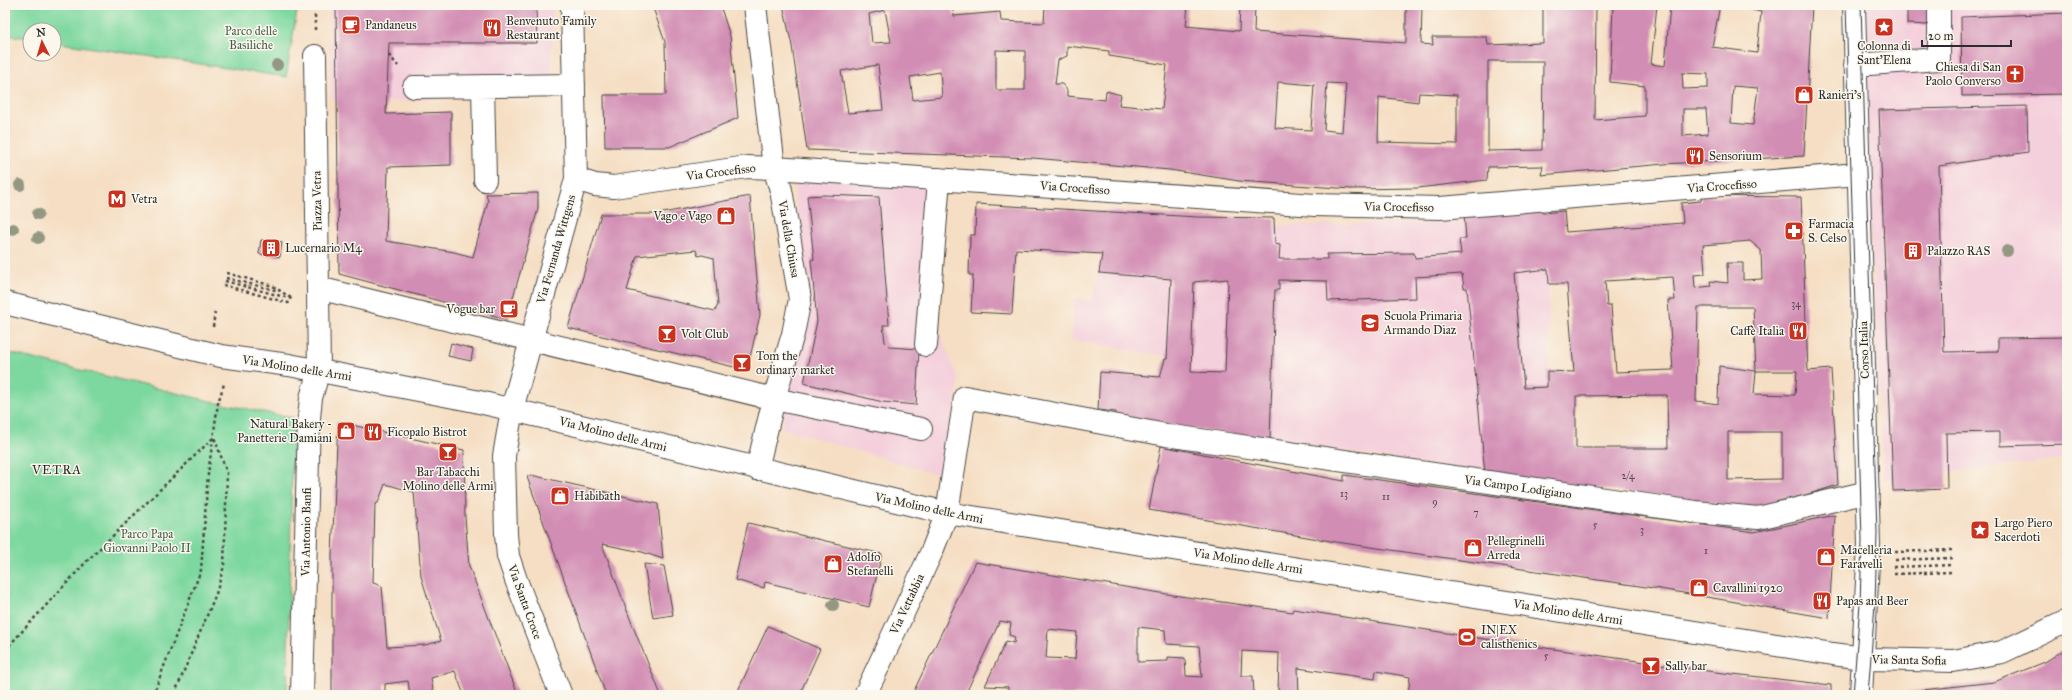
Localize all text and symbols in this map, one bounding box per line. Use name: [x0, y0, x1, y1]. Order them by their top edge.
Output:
cafe icon: Pandaneus: [340, 14, 362, 36]
place label: Benvenuto Family Restaurant: [506, 14, 597, 42]
place icon: Colonna di Sant'Elena: [1873, 16, 1895, 38]
restaurant icon: Benvenuto Family Restaurant: [481, 17, 503, 39]
place label: Pandaneus: [365, 18, 417, 32]
north arrow: [22, 22, 62, 62]
scale bar: [1922, 22, 2011, 48]
park label: Parco delle Basiliche: [225, 24, 277, 52]
text: N: [36, 26, 47, 39]
text: 20 m: [1928, 29, 1954, 43]
place label: Colonna di Sant'Elena: [1857, 39, 1912, 67]
place label: Chiesa di San Paolo Converso: [1925, 60, 2001, 88]
church icon: Chiesa di San Paolo Converso: [2004, 63, 2026, 85]
shop icon: Ranieri's: [1793, 84, 1815, 106]
place label: Ranieri's: [1818, 88, 1861, 102]
restaurant icon: Sensorium: [1684, 145, 1706, 167]
place label: Sensorium: [1709, 149, 1762, 163]
street label: Via Crocefisso: [684, 161, 757, 183]
street label: Piazza Vetra: [309, 170, 325, 231]
street label: Via Crocefisso: [1686, 177, 1757, 195]
street label: Via Crocefisso: [1039, 179, 1110, 197]
metro station icon: Vetra: [106, 188, 128, 210]
place label: Vetra: [130, 192, 158, 206]
street label: Via Fernanda Wittgens: [533, 193, 579, 306]
street label: Via della Chiusa: [775, 198, 803, 280]
street label: Via Crocefisso: [1363, 199, 1434, 215]
shop icon: Vago e Vago: [715, 205, 737, 227]
place label: Vago e Vago: [652, 209, 712, 224]
place label: Farmacia S. Celso: [1808, 217, 1855, 245]
pharmacy icon: Farmacia S. Celso: [1783, 220, 1805, 242]
building icon: Lucernario M4: [260, 237, 282, 259]
building icon: Palazzo RAS: [1902, 240, 1924, 262]
place label: Lucernario M4: [285, 241, 362, 255]
place label: Palazzo RAS: [1927, 244, 1990, 258]
cafe icon: Vogue bar: [498, 298, 520, 320]
house number: 34: [1791, 298, 1801, 310]
place label: Vogue bar: [445, 302, 496, 317]
place label: Scuola Primaria Armando Diaz: [1383, 309, 1463, 337]
school or university icon: Scuola Primaria Armando Diaz: [1359, 312, 1381, 334]
restaurant icon: Caffè Italia: [1787, 320, 1809, 342]
street label: Corso Italia: [1856, 320, 1872, 379]
bar icon: Volt Club: [656, 323, 678, 345]
place label: Caffè Italia: [1730, 324, 1785, 338]
place label: Volt Club: [680, 327, 728, 341]
place label: Tom the ordinary market: [756, 349, 835, 377]
street label: Via Molino delle Armi: [240, 352, 353, 384]
bar icon: Tom the ordinary market: [731, 352, 753, 374]
street label: Via Molino delle Armi: [557, 414, 669, 454]
place label: Natural Bakery - Panetterie Damiani: [237, 417, 333, 445]
shop icon: Natural Bakery - Panetterie Damiani: [335, 420, 357, 442]
restaurant icon: Ficopalo Bistrot: [362, 421, 384, 443]
place label: Ficopalo Bistrot: [387, 425, 468, 439]
bar icon: Bar Tabacchi Molino delle Armi: [437, 441, 459, 463]
district label: VETRA: [31, 462, 82, 478]
place label: Bar Tabacchi Molino delle Armi: [402, 465, 494, 493]
house number: 2/4: [1622, 470, 1635, 482]
street label: Via Campo Lodigiano: [1462, 472, 1573, 502]
shop icon: Habibath: [549, 485, 571, 507]
street label: Via Antonio Banfi: [298, 487, 314, 578]
house number: 13: [1340, 488, 1348, 500]
place label: Habibath: [574, 489, 621, 503]
street label: Via Molino delle Armi: [873, 489, 985, 526]
house number: 11: [1382, 491, 1390, 503]
house number: 9: [1432, 496, 1438, 508]
house number: 7: [1473, 507, 1479, 519]
place label: Largo Piero Sacerdoti: [1994, 516, 2052, 544]
house number: 5: [1593, 519, 1598, 531]
place icon: Largo Piero Sacerdoti: [1969, 519, 1991, 541]
house number: 3: [1640, 524, 1644, 536]
park label: Parco Papa Giovanni Paolo II: [103, 527, 191, 555]
place label: Pellegrinelli Arreda: [1486, 534, 1545, 562]
shop icon: Pellegrinelli Arreda: [1462, 537, 1484, 559]
place label: Macelleria Faravelli: [1840, 543, 1893, 571]
street label: Via Molino delle Armi: [1191, 545, 1304, 577]
house number: 1: [1704, 545, 1708, 557]
shop icon: Macelleria Faravelli: [1815, 546, 1837, 568]
place label: Adolfo Stefanelli: [846, 550, 894, 578]
shop icon: Adolfo Stefanelli: [822, 553, 844, 575]
street label: Via Santa Croce: [505, 562, 545, 641]
street label: Via Vettabbia: [886, 571, 928, 637]
shop icon: Cavallini 1920: [1688, 577, 1710, 599]
place label: Cavallini 1920: [1713, 581, 1783, 595]
restaurant icon: Papas and Beer: [1811, 590, 1833, 612]
place label: Papas and Beer: [1836, 594, 1909, 608]
street label: Via Molino delle Armi: [1511, 596, 1624, 628]
place label: IN|EX calisthenics: [1481, 623, 1537, 651]
sports icon: IN|EX calisthenics: [1456, 626, 1478, 648]
house number: 5: [1544, 650, 1549, 662]
street label: Via Santa Sofia: [1871, 652, 1947, 668]
bar icon: Sally bar: [1640, 655, 1662, 677]
place label: Sally bar: [1665, 659, 1707, 673]

